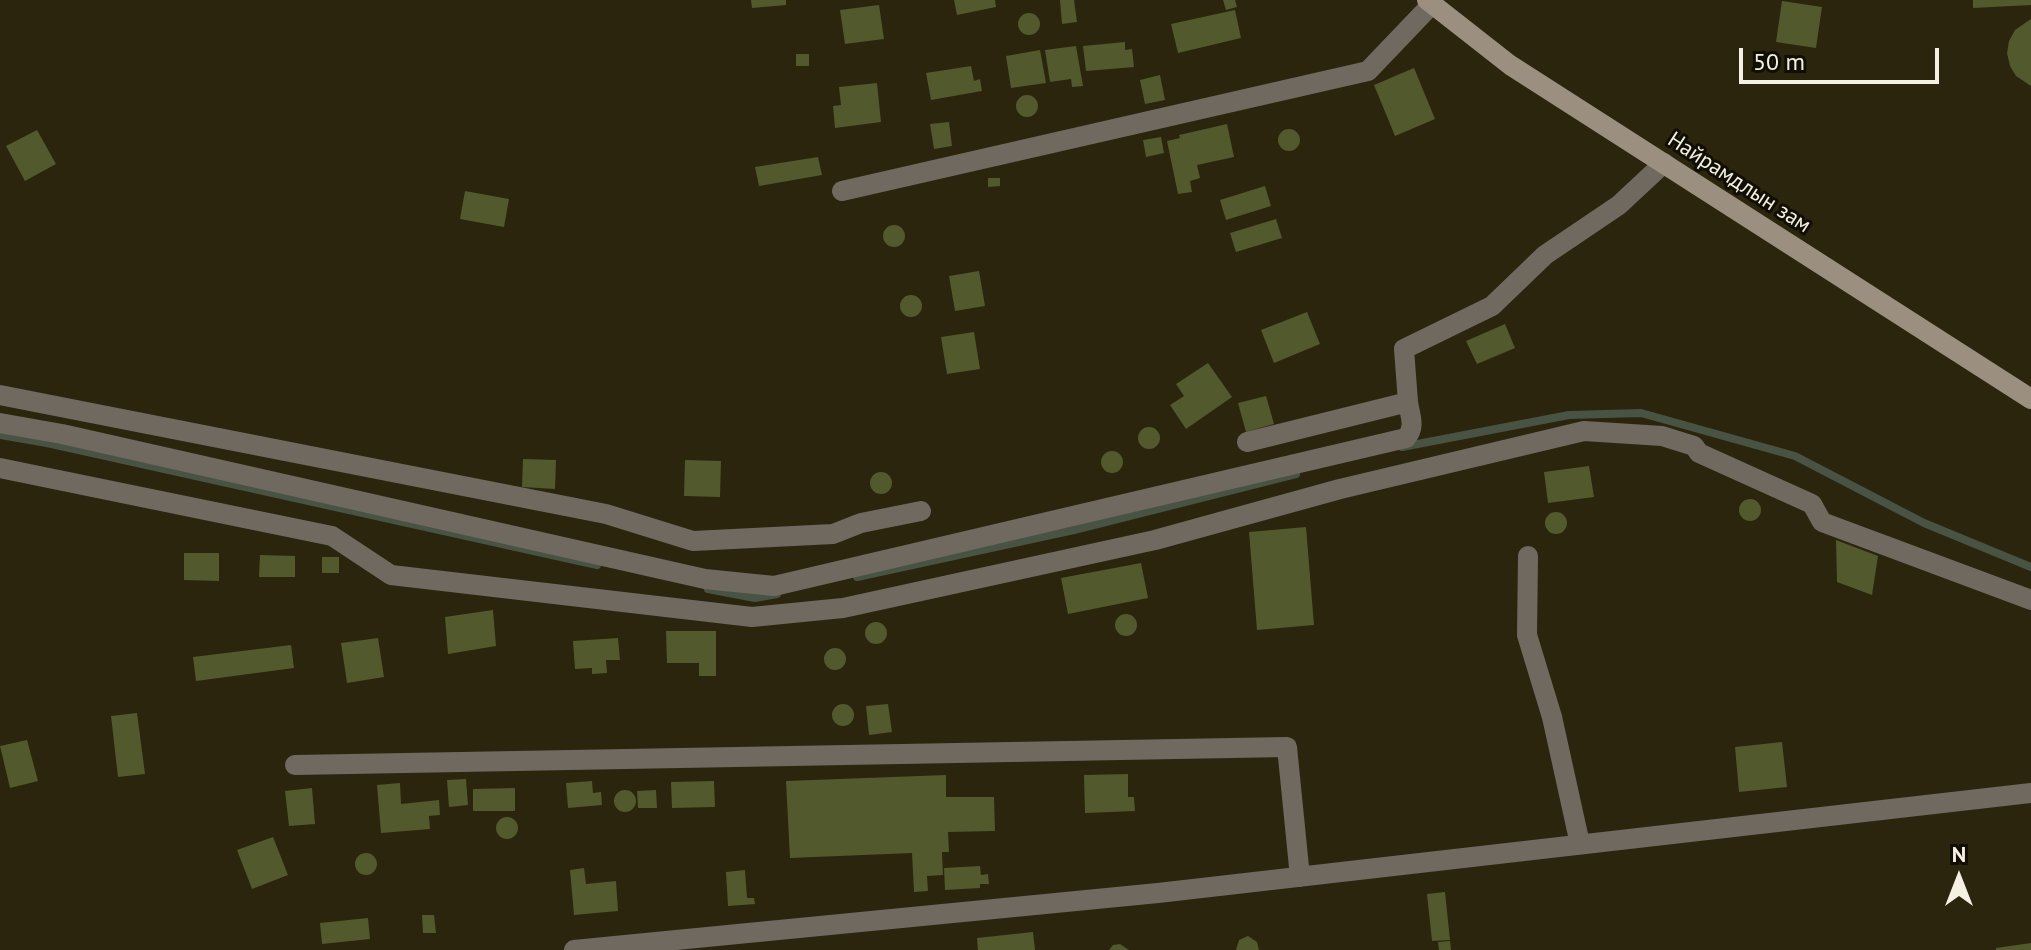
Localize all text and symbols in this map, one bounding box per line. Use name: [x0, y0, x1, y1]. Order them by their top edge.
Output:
scale bar: [1743, 32, 1943, 82]
text: 50 m: [1753, 46, 1805, 77]
street label: Найрамдлын зам: [1662, 127, 1816, 239]
north arrow: [1919, 838, 1999, 918]
text: N: [1952, 840, 1966, 868]

